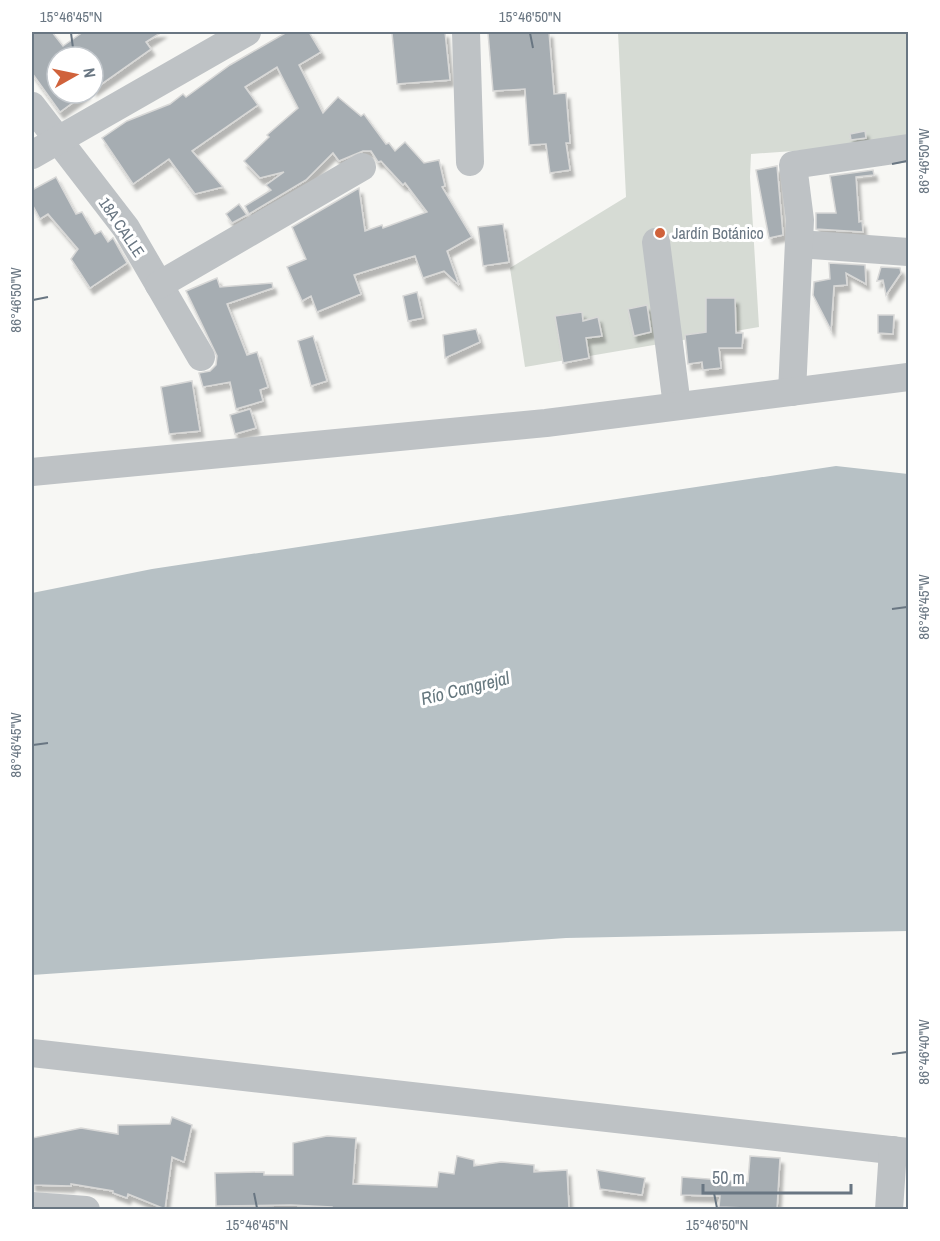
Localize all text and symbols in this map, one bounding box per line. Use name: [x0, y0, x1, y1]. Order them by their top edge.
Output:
text: 15°46'45"N: [40, 6, 102, 27]
text: 15°46'50"N: [499, 6, 561, 27]
north arrow: [45, 45, 105, 105]
text: N: [78, 66, 101, 79]
text: 86°46'50"W: [913, 128, 934, 194]
street label: 18A CALLE: [94, 193, 150, 261]
place label: Jardín Botánico: [672, 222, 764, 244]
marker: Jardín Botánico: [653, 226, 667, 240]
text: 86°46'50"W: [5, 267, 26, 333]
text: 86°46'45"W: [913, 574, 934, 640]
water label: Río Cangrejal: [418, 665, 513, 711]
text: 86°46'45"W: [5, 712, 26, 778]
text: 86°46'40"W: [913, 1019, 934, 1085]
scale bar: [703, 1157, 852, 1195]
text: 50 m: [712, 1165, 745, 1190]
text: 15°46'45"N: [226, 1214, 288, 1235]
text: 15°46'50"N: [686, 1214, 748, 1235]

